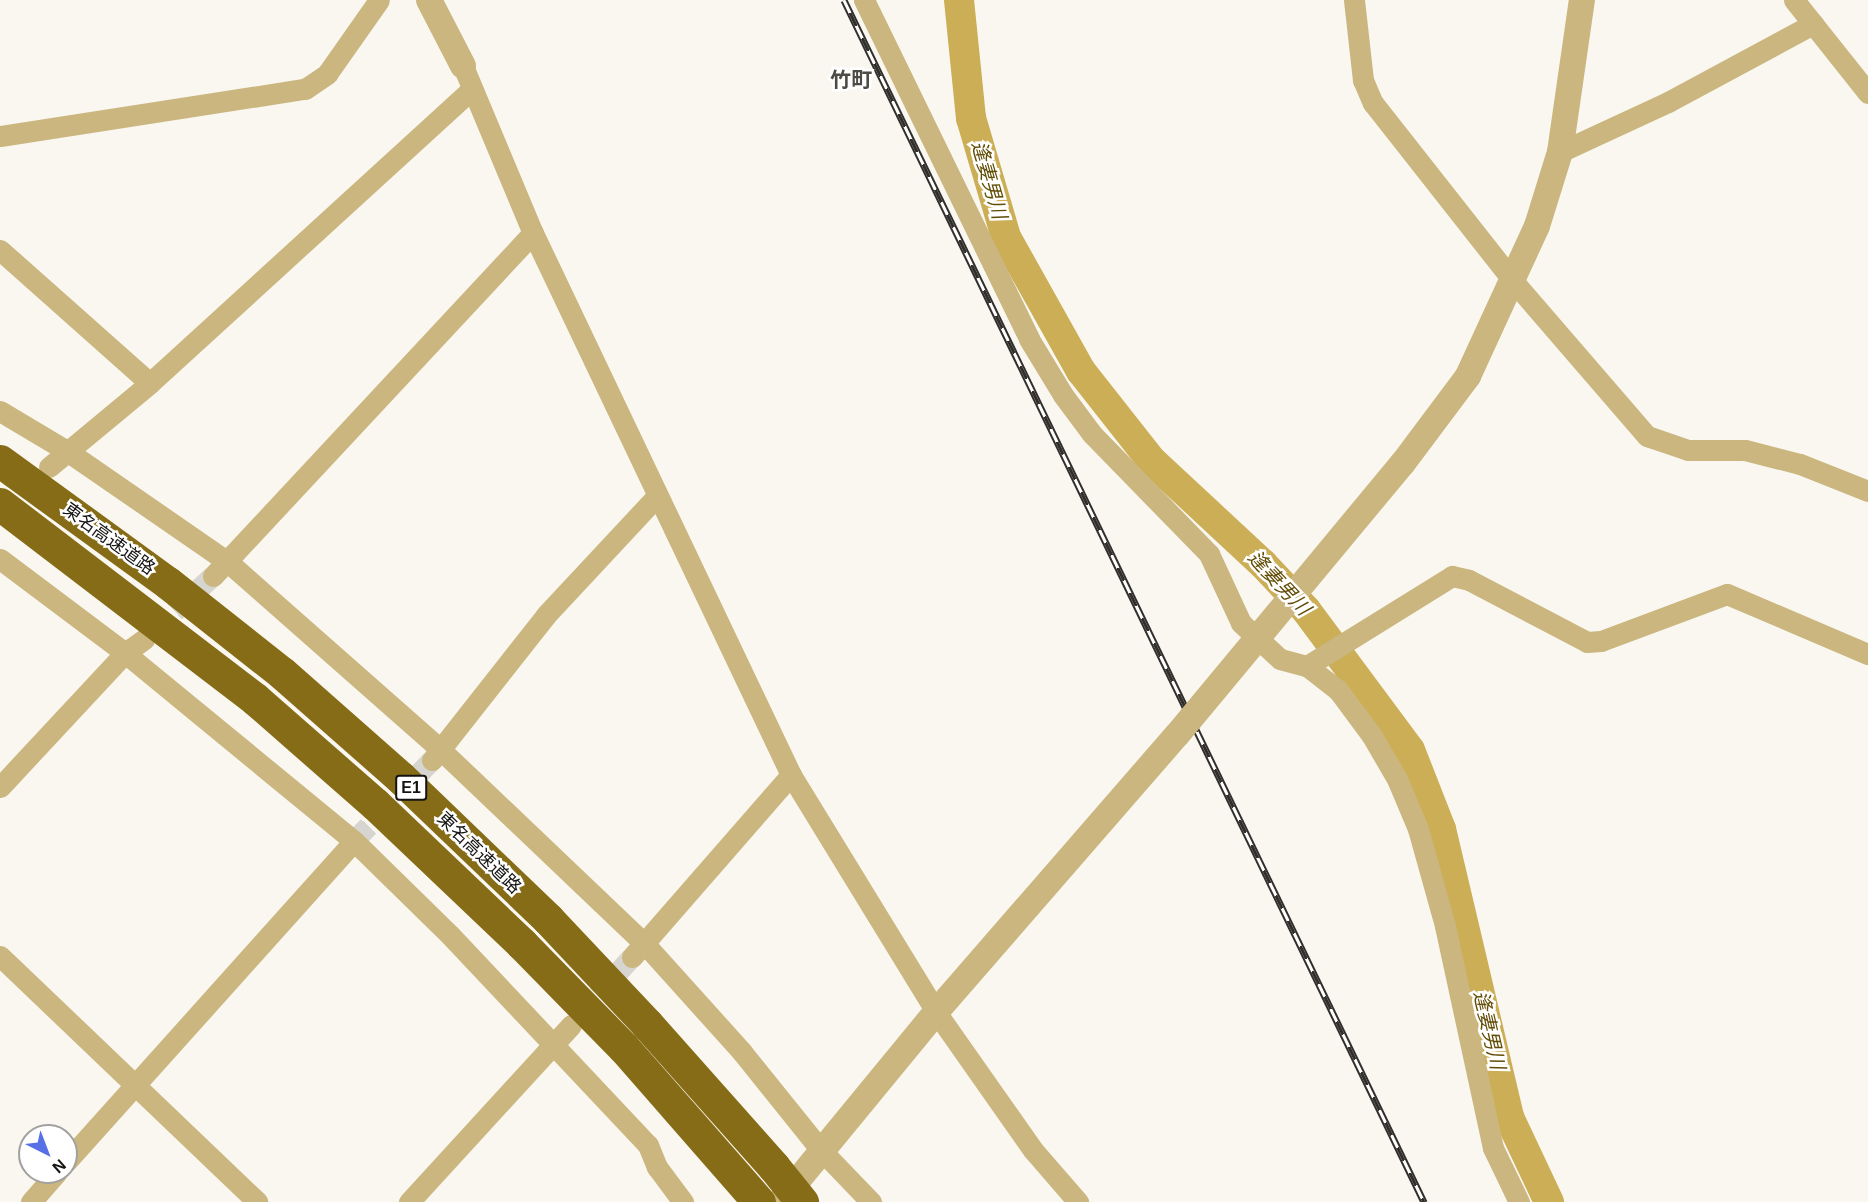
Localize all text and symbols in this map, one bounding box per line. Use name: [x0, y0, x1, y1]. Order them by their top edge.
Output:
district label: 竹町: [830, 67, 872, 93]
water label: 逢妻男川: [966, 138, 1012, 222]
street label: 東名高速道路: [59, 499, 159, 579]
water label: 逢妻男川: [1243, 546, 1315, 620]
road number: E1: [394, 775, 428, 801]
street label: 東名高速道路: [433, 808, 525, 898]
water label: 逢妻男川: [1468, 988, 1510, 1072]
north arrow: [18, 1124, 78, 1184]
text: N: [49, 1156, 69, 1176]

